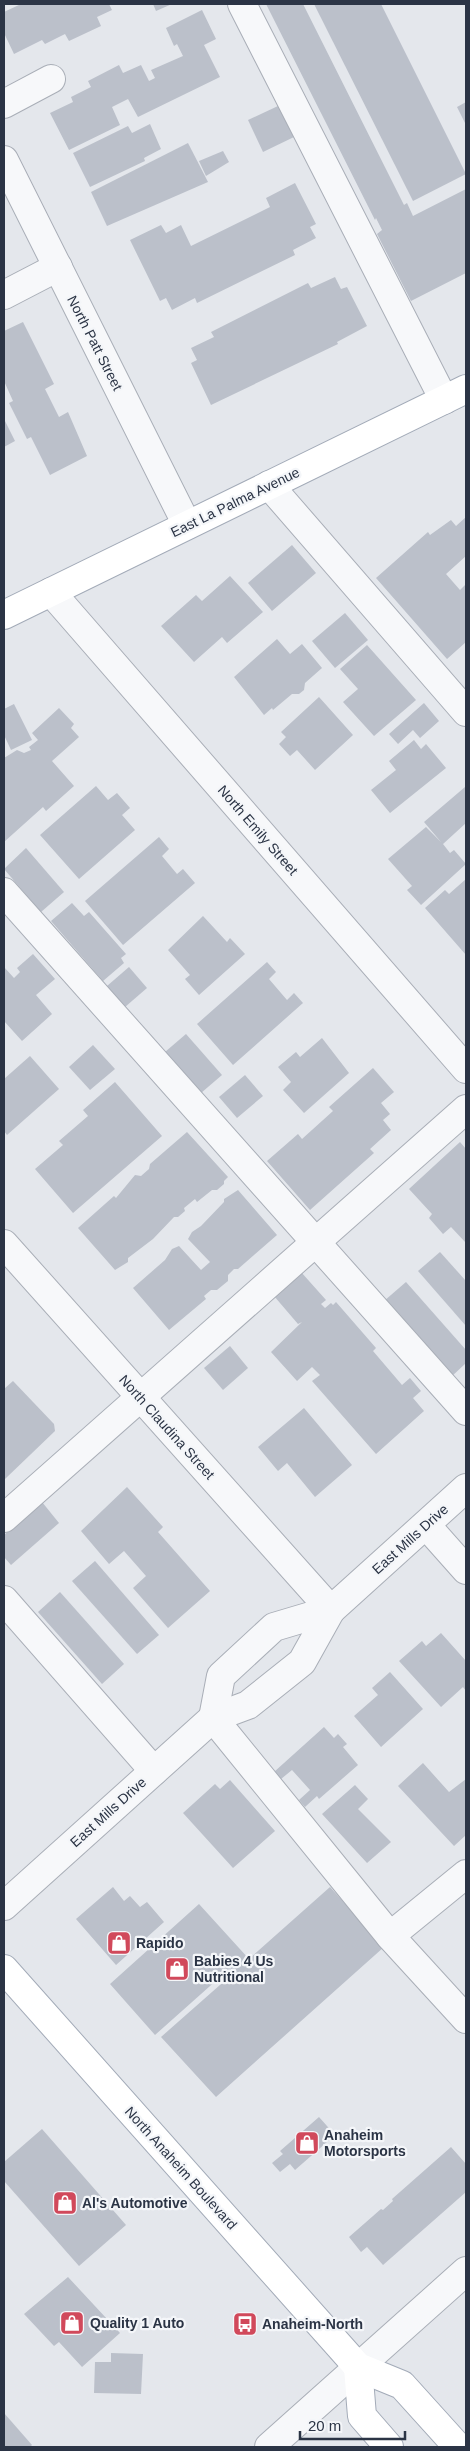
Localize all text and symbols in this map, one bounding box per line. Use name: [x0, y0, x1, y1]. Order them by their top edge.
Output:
street label: North Patt Street: [64, 293, 126, 393]
street label: East La Palma Avenue: [168, 464, 302, 540]
street label: North Emily Street: [215, 782, 301, 878]
street label: North Claudina Street: [116, 1372, 218, 1482]
street label: East Mills Drive: [369, 1501, 451, 1577]
street label: East Mills Drive: [67, 1774, 149, 1850]
shop icon: Rapido: [106, 1930, 132, 1956]
place label: Rapido: [136, 1935, 183, 1951]
place label: Babies 4 Us Nutritional: [194, 1953, 274, 1985]
shop icon: Babies 4 Us Nutritional: [164, 1956, 190, 1982]
street label: North Anaheim Boulevard: [122, 2103, 240, 2233]
place label: Anaheim Motorsports: [324, 2127, 406, 2159]
shop icon: Anaheim Motorsports: [294, 2130, 320, 2156]
shop icon: Al's Automotive: [52, 2190, 78, 2216]
place label: Al's Automotive: [82, 2195, 188, 2211]
shop icon: Quality 1 Auto: [59, 2310, 85, 2336]
bus stop icon: Anaheim-North: [232, 2311, 258, 2337]
place label: Quality 1 Auto: [90, 2315, 184, 2331]
place label: Anaheim-North: [262, 2316, 363, 2332]
scale bar: [300, 2408, 405, 2440]
text: 20 m: [308, 2417, 341, 2434]

